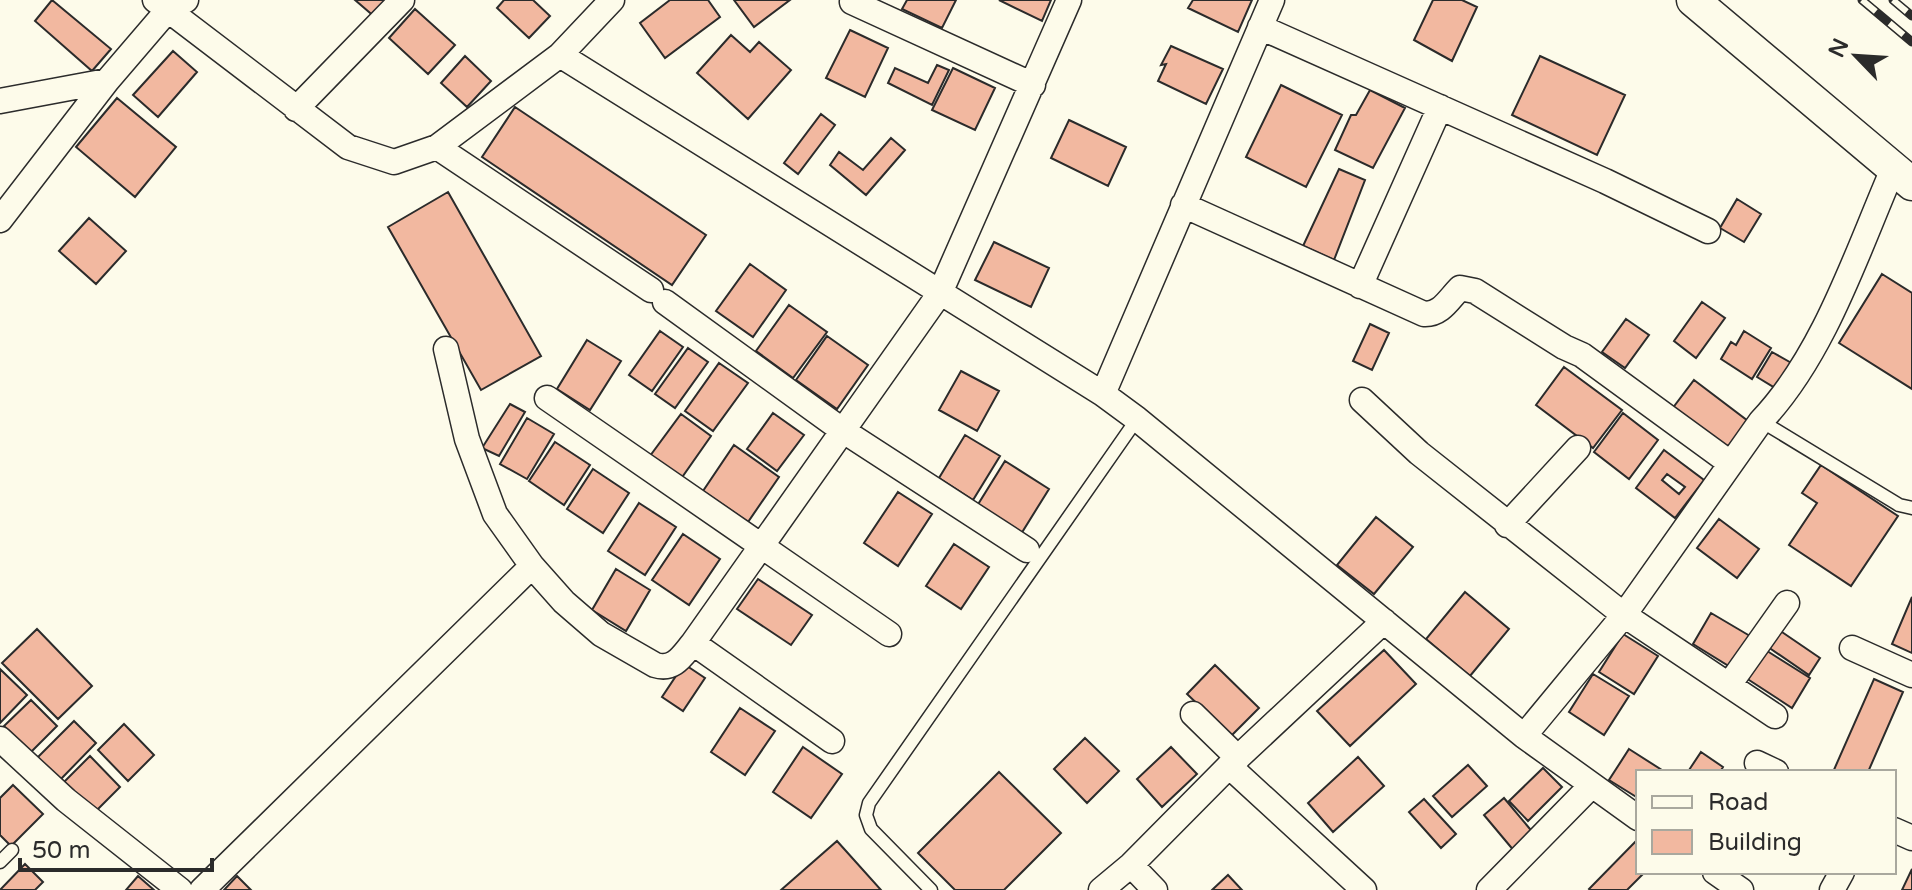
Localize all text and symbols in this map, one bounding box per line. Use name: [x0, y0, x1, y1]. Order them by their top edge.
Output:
north arrow: [1816, 16, 1896, 96]
text: N: [1823, 34, 1854, 61]
legend: [1636, 770, 1896, 874]
text: Road: [1708, 788, 1768, 817]
scale bar: [20, 822, 212, 872]
text: Building: [1708, 828, 1802, 857]
text: 50 m: [32, 836, 90, 865]

